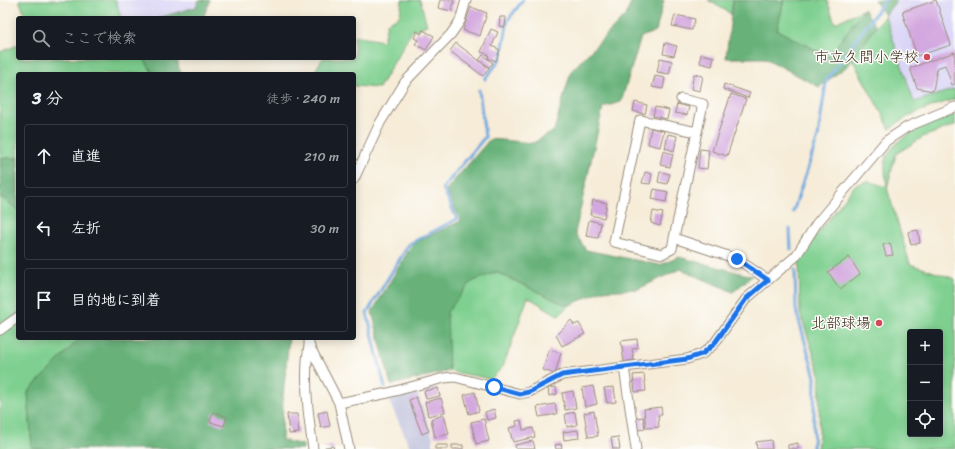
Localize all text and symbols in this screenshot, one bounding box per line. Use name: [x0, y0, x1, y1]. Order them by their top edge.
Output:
search box: [16, 16, 356, 60]
text: ここで検索: [62, 25, 137, 51]
icon: search: [30, 27, 52, 49]
place label: 市立久間小学校: [814, 44, 919, 70]
marker: 市立久間小学校: [922, 52, 932, 62]
text: 3 分: [32, 83, 63, 113]
text: 徒歩 · 240 m: [267, 87, 340, 110]
text: 直進: [71, 143, 101, 169]
icon: ahead: [33, 145, 55, 167]
text: 210 m: [304, 145, 339, 168]
text: 左折: [71, 215, 101, 241]
icon: left: [33, 217, 55, 239]
text: 30 m: [310, 217, 339, 240]
route end: [728, 250, 746, 268]
text: 目的地に到着: [71, 287, 161, 313]
icon: arrive: [33, 289, 55, 311]
place label: 北部球場: [811, 310, 871, 336]
marker: 北部球場: [874, 318, 884, 328]
map controls: [907, 329, 943, 437]
button: +: [907, 329, 943, 365]
button: −: [907, 365, 943, 401]
route start: [485, 378, 503, 396]
button: locate: [907, 401, 943, 437]

